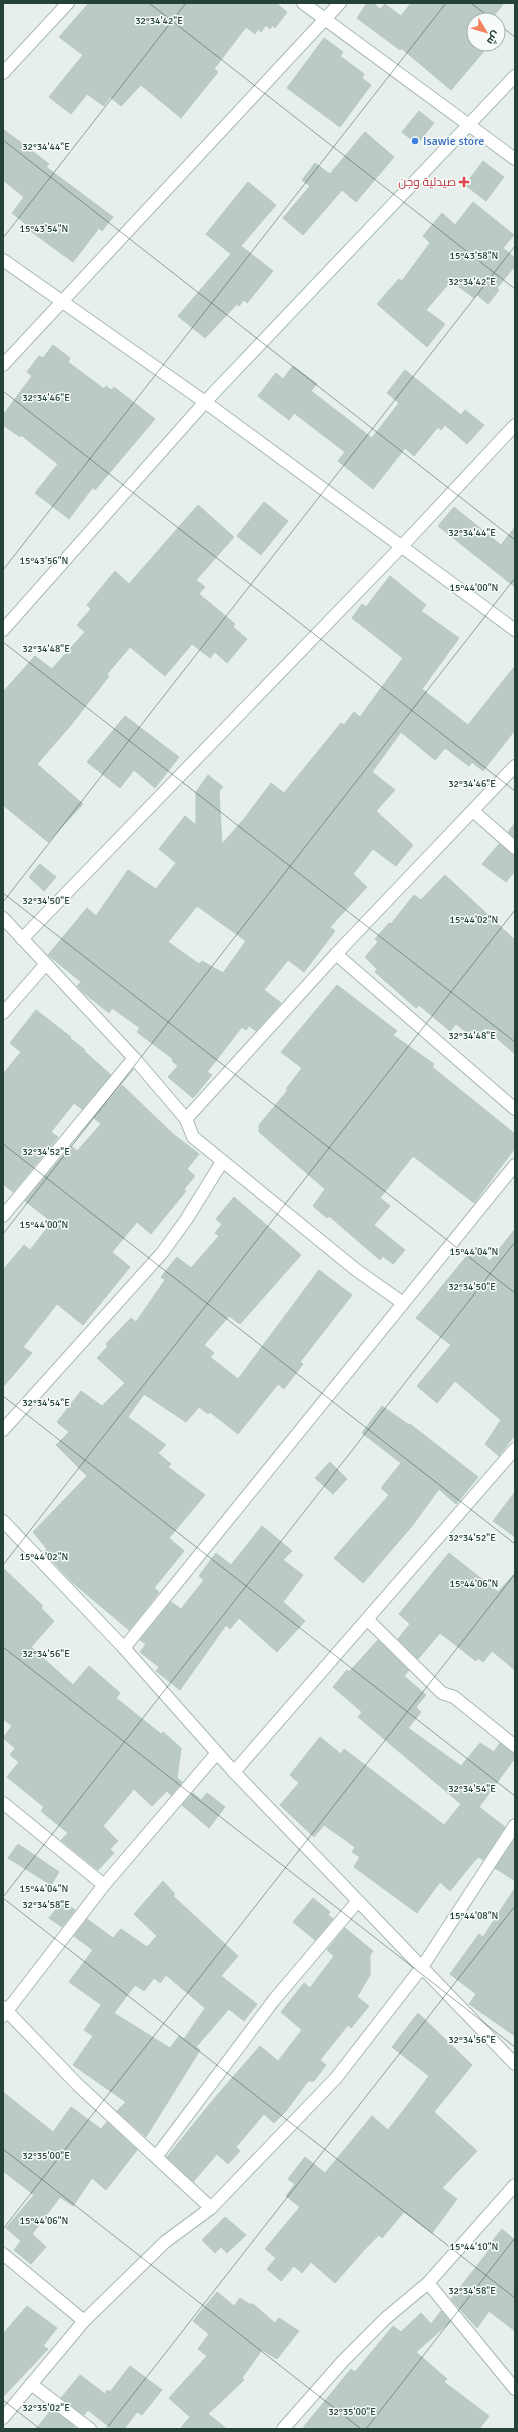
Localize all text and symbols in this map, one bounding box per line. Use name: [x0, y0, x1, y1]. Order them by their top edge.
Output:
north arrow: [466, 12, 506, 52]
text: 32°34'42"E: [135, 15, 183, 27]
text: ش: [484, 28, 503, 47]
place label: Isawie store: [423, 134, 484, 149]
marker: Isawie store: [410, 136, 420, 146]
text: 32°34'44"E: [22, 141, 70, 153]
place label: صيدلية وجن: [398, 175, 456, 190]
marker: صيدلية وجن: [459, 177, 469, 187]
text: 15°43'54"N: [20, 223, 68, 235]
text: 15°43'58"N: [450, 250, 498, 262]
text: 32°34'42"E: [448, 276, 496, 288]
text: 32°34'46"E: [22, 392, 70, 404]
text: 32°34'44"E: [448, 527, 496, 539]
text: 15°43'56"N: [20, 555, 68, 567]
text: 15°44'00"N: [450, 582, 498, 594]
text: 32°34'48"E: [22, 643, 70, 655]
text: 32°34'46"E: [448, 778, 496, 790]
text: 32°34'50"E: [22, 895, 70, 907]
text: 15°44'02"N: [450, 914, 498, 926]
text: 32°34'48"E: [448, 1030, 496, 1042]
text: 32°34'52"E: [22, 1146, 70, 1158]
text: 15°44'00"N: [20, 1219, 68, 1231]
text: 15°44'04"N: [450, 1246, 498, 1258]
text: 32°34'50"E: [448, 1281, 496, 1293]
text: 32°34'54"E: [22, 1397, 70, 1409]
text: 32°34'52"E: [448, 1532, 496, 1544]
text: 15°44'02"N: [20, 1551, 68, 1563]
text: 15°44'06"N: [450, 1578, 498, 1590]
text: 32°34'56"E: [22, 1648, 70, 1660]
text: 32°34'54"E: [448, 1783, 496, 1795]
text: 15°44'04"N: [20, 1883, 68, 1895]
text: 32°34'58"E: [22, 1899, 70, 1911]
text: 15°44'08"N: [450, 1910, 498, 1922]
text: 32°34'56"E: [448, 2034, 496, 2046]
text: 32°35'00"E: [22, 2150, 70, 2162]
text: 15°44'06"N: [20, 2215, 68, 2227]
text: 15°44'10"N: [450, 2241, 498, 2253]
text: 32°34'58"E: [448, 2285, 496, 2297]
text: 32°35'02"E: [22, 2402, 70, 2414]
text: 32°35'00"E: [328, 2406, 376, 2418]

